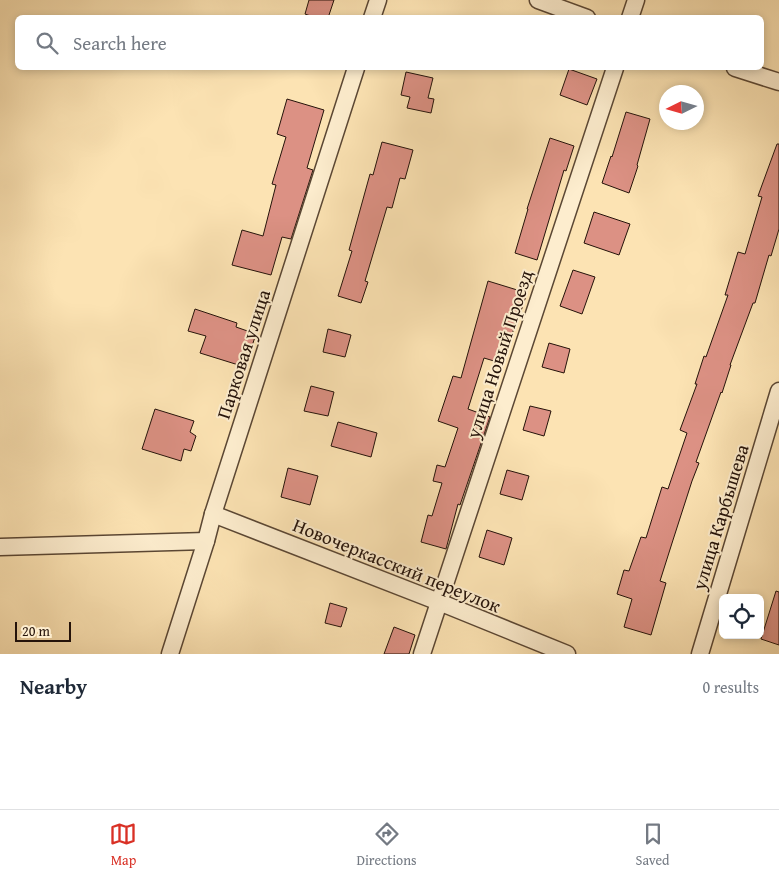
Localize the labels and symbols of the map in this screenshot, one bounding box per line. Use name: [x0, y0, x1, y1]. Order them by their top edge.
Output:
north arrow: [659, 85, 704, 130]
street label: улица Новый Проезд: [458, 266, 539, 443]
street label: Парковая улица: [209, 286, 277, 422]
street label: улица Карбышева: [684, 441, 755, 594]
street label: Новочеркасский переулок: [289, 510, 505, 620]
scale bar: [15, 619, 71, 642]

